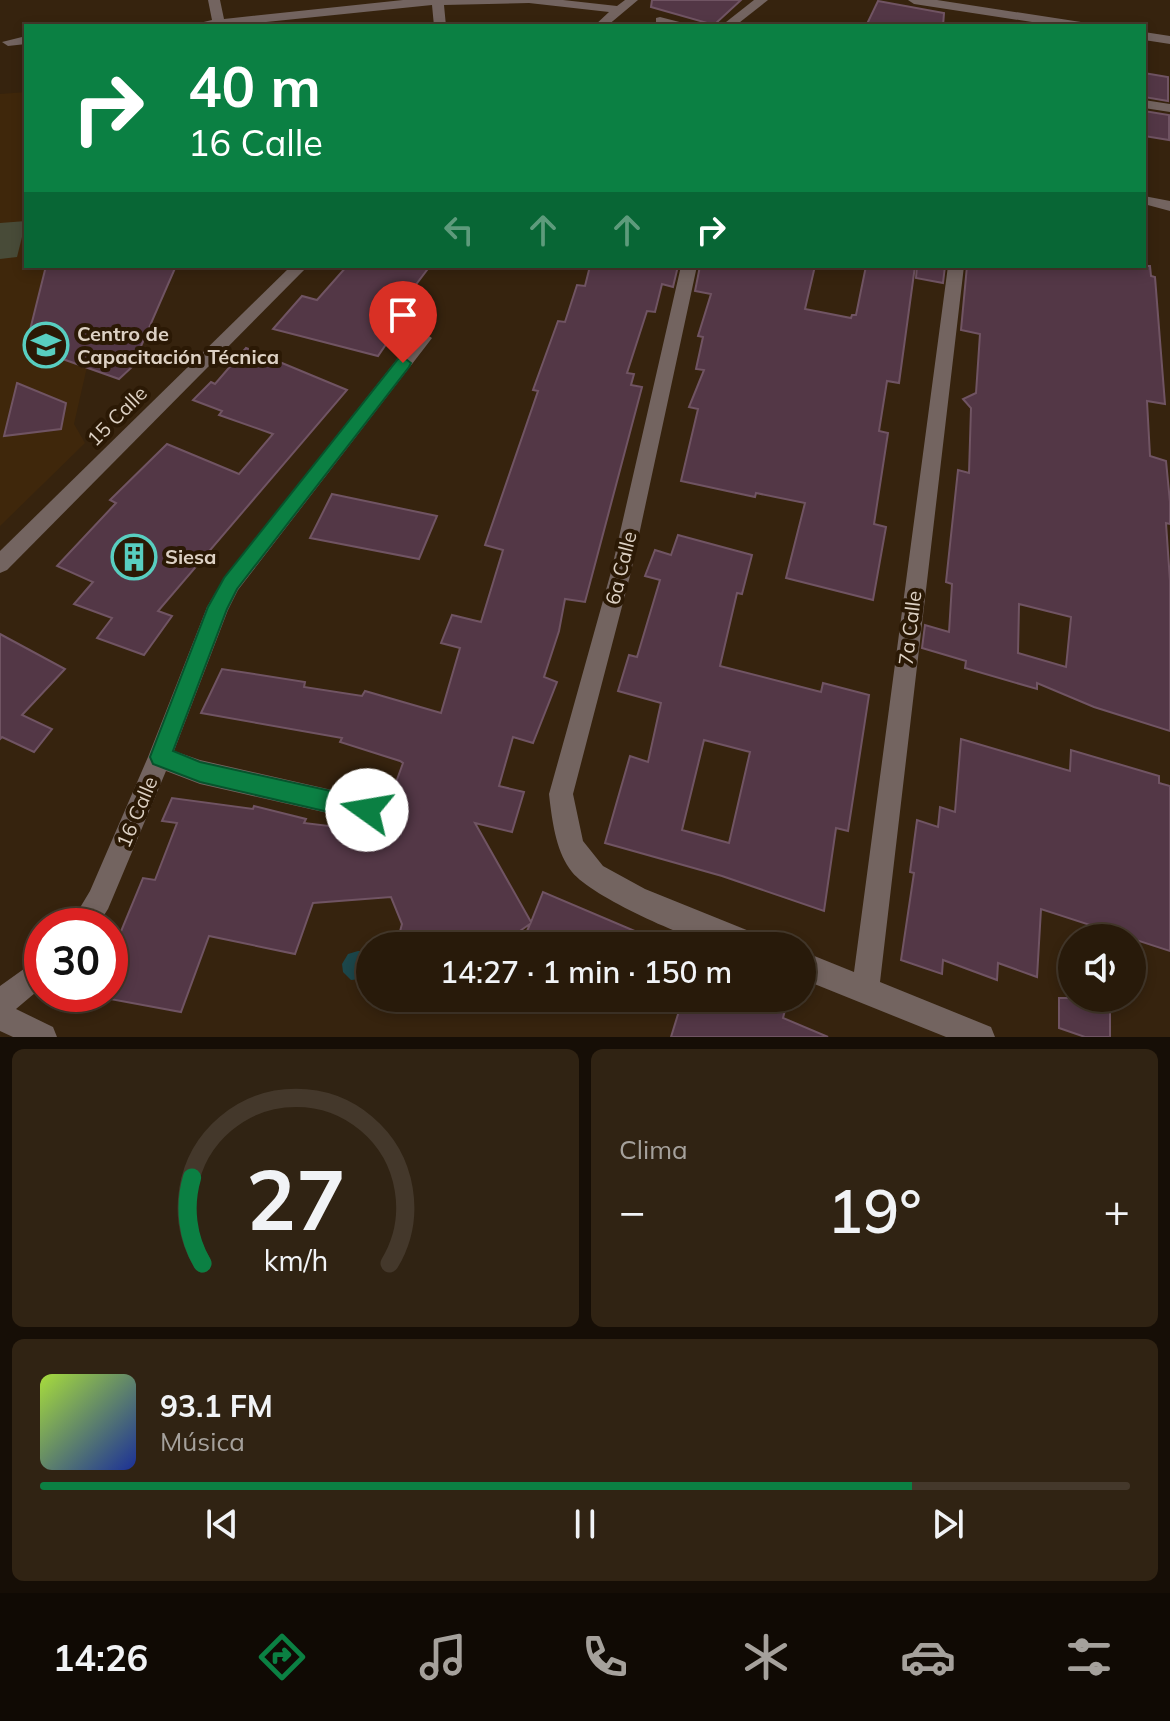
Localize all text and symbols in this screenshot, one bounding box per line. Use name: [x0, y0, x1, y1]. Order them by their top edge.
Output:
text: 40 m: [188, 51, 321, 121]
icon: right: [56, 56, 160, 160]
text: 16 Calle: [188, 120, 323, 165]
icon: left: [437, 208, 481, 252]
icon: ahead: [521, 208, 565, 252]
icon: ahead: [605, 208, 649, 252]
icon: right: [689, 208, 733, 252]
pin: [369, 281, 437, 363]
icon: arrive: [381, 293, 425, 337]
school or university icon: Centro de Capacitación Técnica: [22, 321, 70, 369]
place label: Centro de Capacitación Técnica: [77, 321, 279, 369]
street label: 15 Calle: [81, 380, 152, 451]
street label: 6a Calle: [599, 528, 642, 607]
building icon: Siesa: [110, 533, 158, 581]
place label: Siesa: [165, 544, 217, 569]
street label: 7a Calle: [893, 589, 926, 667]
position arrow: [325, 768, 409, 852]
street label: 16 Calle: [110, 772, 163, 851]
speed limit sign: 30: [24, 908, 128, 1012]
map controls: [1058, 924, 1146, 1012]
button: sound: [1058, 924, 1146, 1012]
text: 14:27 · 1 min · 150 m: [440, 953, 732, 991]
text: Clima: [619, 1133, 688, 1166]
text: 27: [246, 1146, 345, 1251]
text: 19°: [827, 1173, 922, 1248]
text: −: [619, 1183, 645, 1238]
text: +: [1104, 1183, 1130, 1238]
text: km/h: [263, 1242, 328, 1278]
text: 93.1 FM: [160, 1387, 273, 1425]
text: Música: [160, 1425, 245, 1458]
icon: previous: [200, 1502, 244, 1546]
icon: pause: [563, 1502, 607, 1546]
icon: next: [926, 1502, 970, 1546]
icon: directions: [254, 1629, 310, 1685]
icon: music: [415, 1629, 471, 1685]
icon: phone: [577, 1629, 633, 1685]
icon: climate: [738, 1629, 794, 1685]
icon: car: [900, 1629, 956, 1685]
icon: filters: [1061, 1629, 1117, 1685]
text: 14:26: [53, 1635, 148, 1680]

